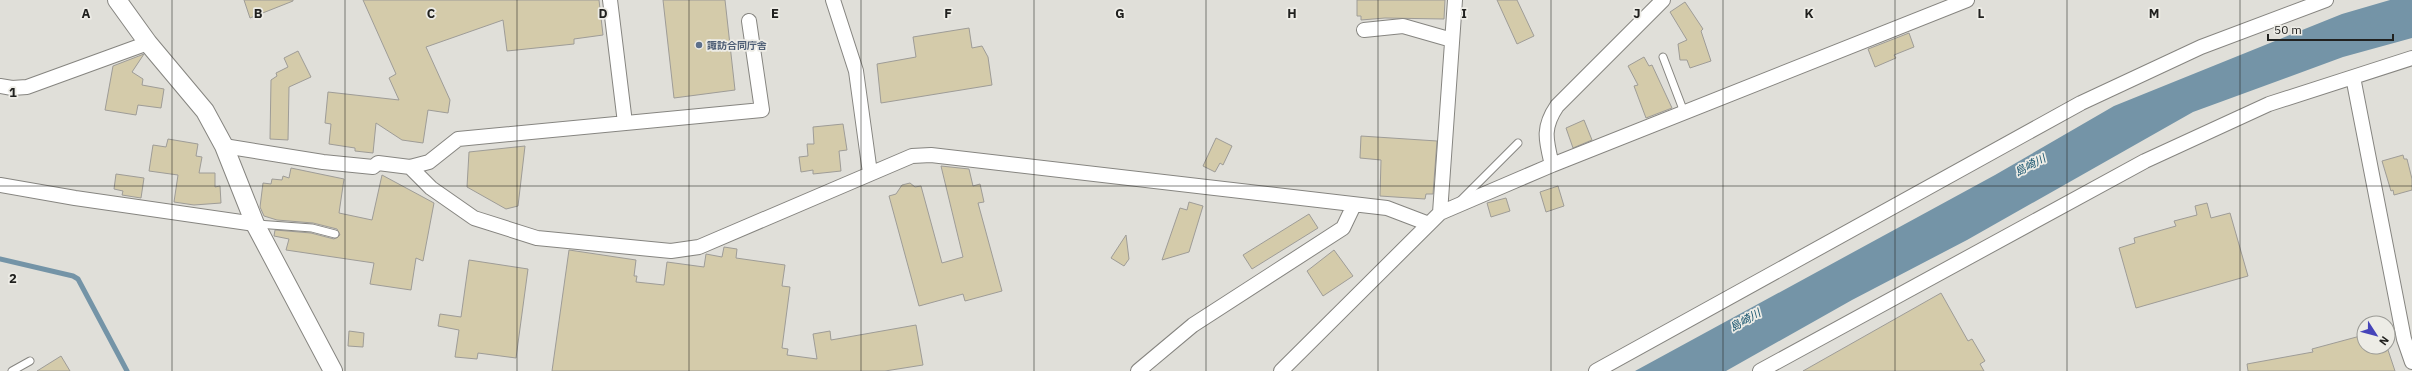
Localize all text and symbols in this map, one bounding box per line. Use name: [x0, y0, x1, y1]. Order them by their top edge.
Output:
text: A: [82, 5, 91, 22]
text: B: [254, 5, 263, 22]
text: C: [427, 5, 436, 22]
text: D: [598, 5, 608, 22]
text: E: [771, 5, 779, 22]
text: F: [944, 5, 952, 22]
text: G: [1115, 5, 1125, 22]
text: H: [1287, 5, 1297, 22]
text: I: [1461, 5, 1467, 22]
text: J: [1633, 5, 1641, 22]
text: K: [1804, 5, 1814, 22]
text: L: [1978, 5, 1985, 22]
text: M: [2149, 5, 2159, 22]
scale bar: [2268, 16, 2393, 42]
text: 50 m: [2274, 22, 2302, 37]
place label: 諏訪合同庁舎: [707, 39, 767, 52]
marker: 諏訪合同庁舎: [694, 40, 704, 50]
text: 1: [9, 84, 17, 101]
water label: 島崎川: [2012, 151, 2049, 179]
text: 2: [9, 270, 17, 287]
water label: 島崎川: [1727, 305, 1764, 334]
north arrow: [2356, 315, 2396, 355]
text: N: [2376, 334, 2392, 348]

